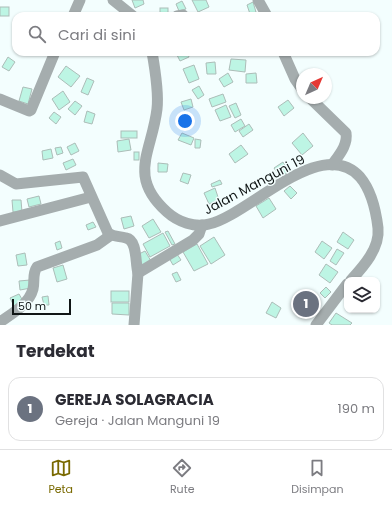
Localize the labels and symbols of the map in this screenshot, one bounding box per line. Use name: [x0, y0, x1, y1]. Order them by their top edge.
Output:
north arrow: [296, 68, 332, 104]
your location: [175, 111, 195, 131]
street label: Jalan Manguni 19: [200, 150, 308, 219]
pin: 1: [293, 289, 319, 319]
scale bar: [12, 297, 71, 316]

